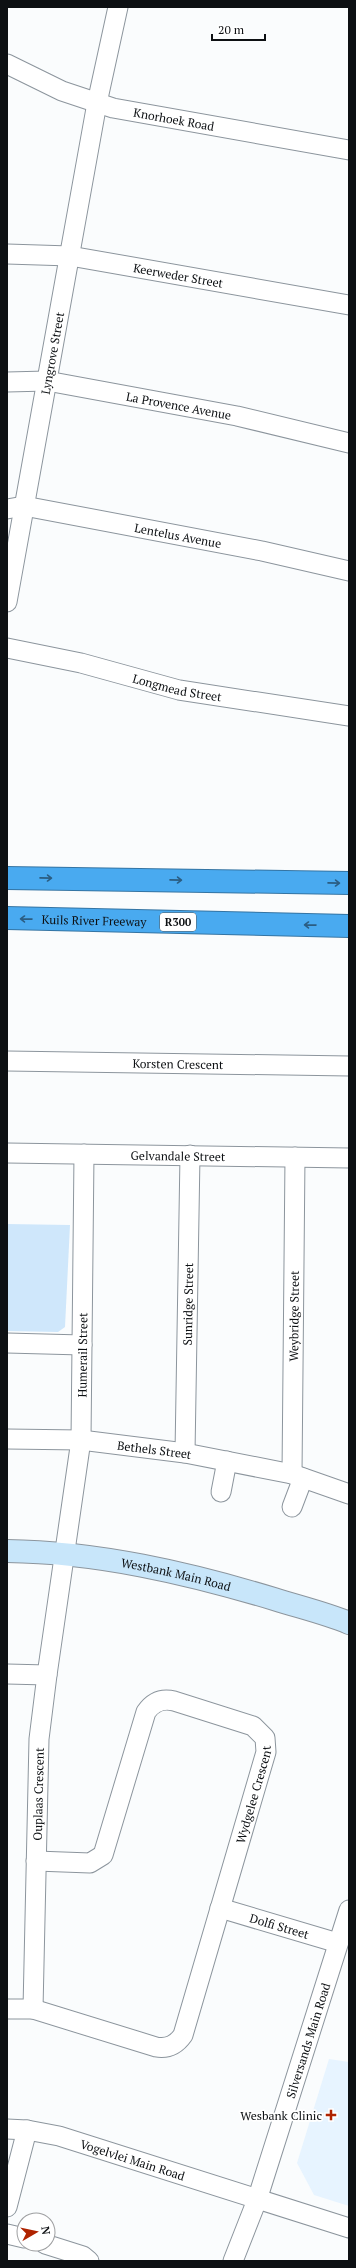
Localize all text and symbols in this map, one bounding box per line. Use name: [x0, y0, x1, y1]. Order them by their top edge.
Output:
scale bar: [212, 16, 265, 42]
text: 20 m: [218, 22, 245, 37]
street label: Knorhoek Road: [132, 104, 216, 133]
street label: Keerweder Street: [132, 260, 225, 290]
street label: Lyngrove Street: [37, 310, 67, 395]
street label: La Provence Avenue: [125, 388, 232, 422]
street label: Lentelus Avenue: [133, 520, 223, 551]
street label: Longmead Street: [131, 670, 223, 704]
one-way arrow: [39, 874, 52, 882]
one-way arrow: [169, 876, 182, 884]
one-way arrow: [327, 879, 340, 886]
street label: Kuils River Freeway: [41, 911, 148, 929]
road number: R300: [160, 913, 196, 931]
one-way arrow: [20, 915, 33, 923]
one-way arrow: [304, 921, 317, 929]
street label: Korsten Crescent: [132, 1055, 224, 1072]
street label: Gelvandale Street: [131, 1147, 226, 1164]
street label: Sunridge Street: [179, 1262, 196, 1345]
street label: Weybridge Street: [286, 1270, 301, 1362]
street label: Humerail Street: [74, 1312, 90, 1398]
street label: Bethels Street: [116, 1437, 193, 1462]
street label: Westbank Main Road: [120, 1554, 233, 1594]
street label: Wydgelee Crescent: [232, 1745, 274, 1845]
street label: Ouplaas Crescent: [29, 1747, 46, 1841]
street label: Dolfi Street: [248, 1910, 311, 1942]
street label: Silversands Main Road: [282, 1980, 333, 2100]
place label: Wesbank Clinic: [240, 2108, 322, 2123]
marker: Wesbank Clinic: [325, 2109, 337, 2121]
street label: Vogelvlei Main Road: [79, 2136, 187, 2183]
north arrow: [16, 2212, 56, 2252]
text: N: [38, 2225, 54, 2236]

